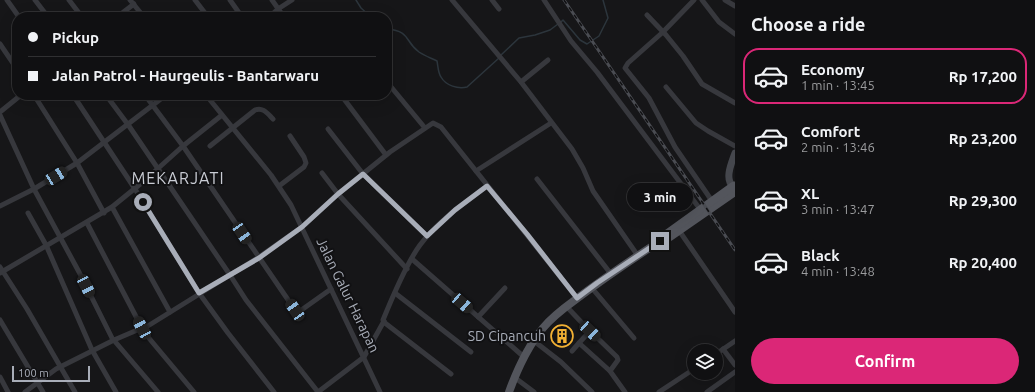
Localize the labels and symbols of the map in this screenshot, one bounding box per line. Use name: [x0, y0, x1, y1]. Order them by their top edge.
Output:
car: [43, 165, 69, 187]
district label: MEKARJATI: [131, 169, 225, 187]
callout: 3 min: [627, 183, 693, 211]
route start: [134, 193, 152, 211]
car: [230, 220, 254, 246]
route end: [651, 232, 669, 250]
street label: Jalan Galur Harapan: [313, 235, 383, 355]
car: [75, 273, 97, 299]
car: [449, 291, 475, 315]
car: [283, 297, 307, 323]
car: [131, 315, 153, 341]
car: [577, 318, 603, 344]
building icon: SD Cipancuh: [549, 323, 575, 349]
place label: SD Cipancuh: [468, 328, 546, 344]
scale bar: [12, 364, 90, 383]

